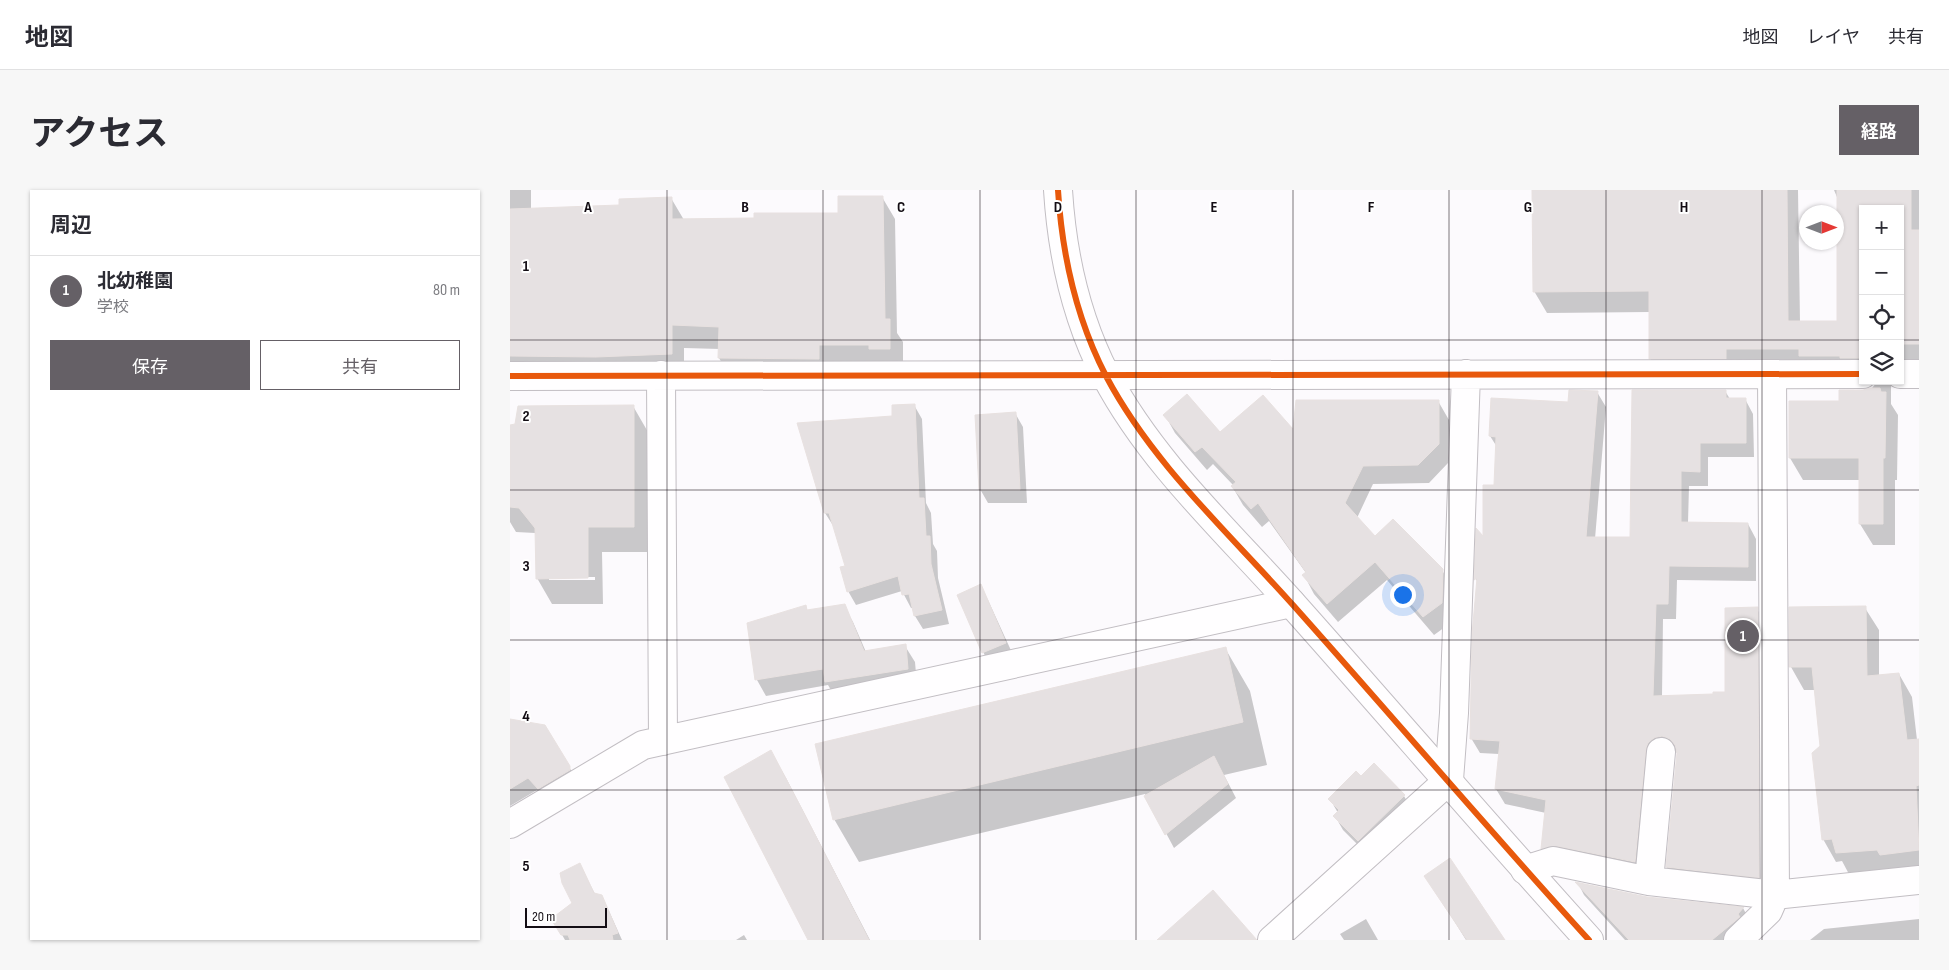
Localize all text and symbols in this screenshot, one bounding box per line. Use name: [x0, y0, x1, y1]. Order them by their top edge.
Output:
text: 地図: [25, 23, 73, 52]
text: 地図: [1743, 27, 1779, 48]
text: レイヤ: [1807, 27, 1860, 48]
text: 共有: [1888, 27, 1924, 48]
button: 経路: [1839, 105, 1919, 155]
text: アクセス: [30, 113, 168, 156]
text: A: [583, 198, 592, 217]
text: B: [741, 198, 749, 217]
text: C: [897, 198, 905, 217]
text: D: [1054, 198, 1062, 217]
text: E: [1211, 198, 1218, 217]
text: F: [1368, 198, 1375, 217]
text: G: [1524, 198, 1532, 217]
text: H: [1680, 198, 1688, 217]
north arrow: [1799, 205, 1844, 250]
map controls: [1859, 205, 1904, 385]
button: +: [1859, 205, 1904, 250]
text: 周辺: [50, 213, 92, 238]
button: −: [1859, 250, 1904, 295]
text: 1: [523, 257, 530, 276]
text: 北幼稚園: [97, 270, 173, 293]
text: 1: [63, 281, 69, 300]
text: 80 m: [433, 281, 460, 300]
button: locate: [1859, 295, 1904, 340]
text: 学校: [97, 298, 129, 317]
button: 保存: [50, 340, 250, 390]
button: 共有: [260, 340, 460, 390]
button: layers: [1859, 340, 1904, 385]
text: 2: [522, 407, 530, 426]
text: 3: [522, 557, 530, 576]
your location: [1390, 582, 1416, 608]
pin: 1: [1727, 617, 1759, 655]
text: 4: [522, 707, 530, 726]
text: 5: [522, 857, 530, 876]
scale bar: [525, 905, 608, 928]
text: 20 m: [532, 908, 555, 925]

